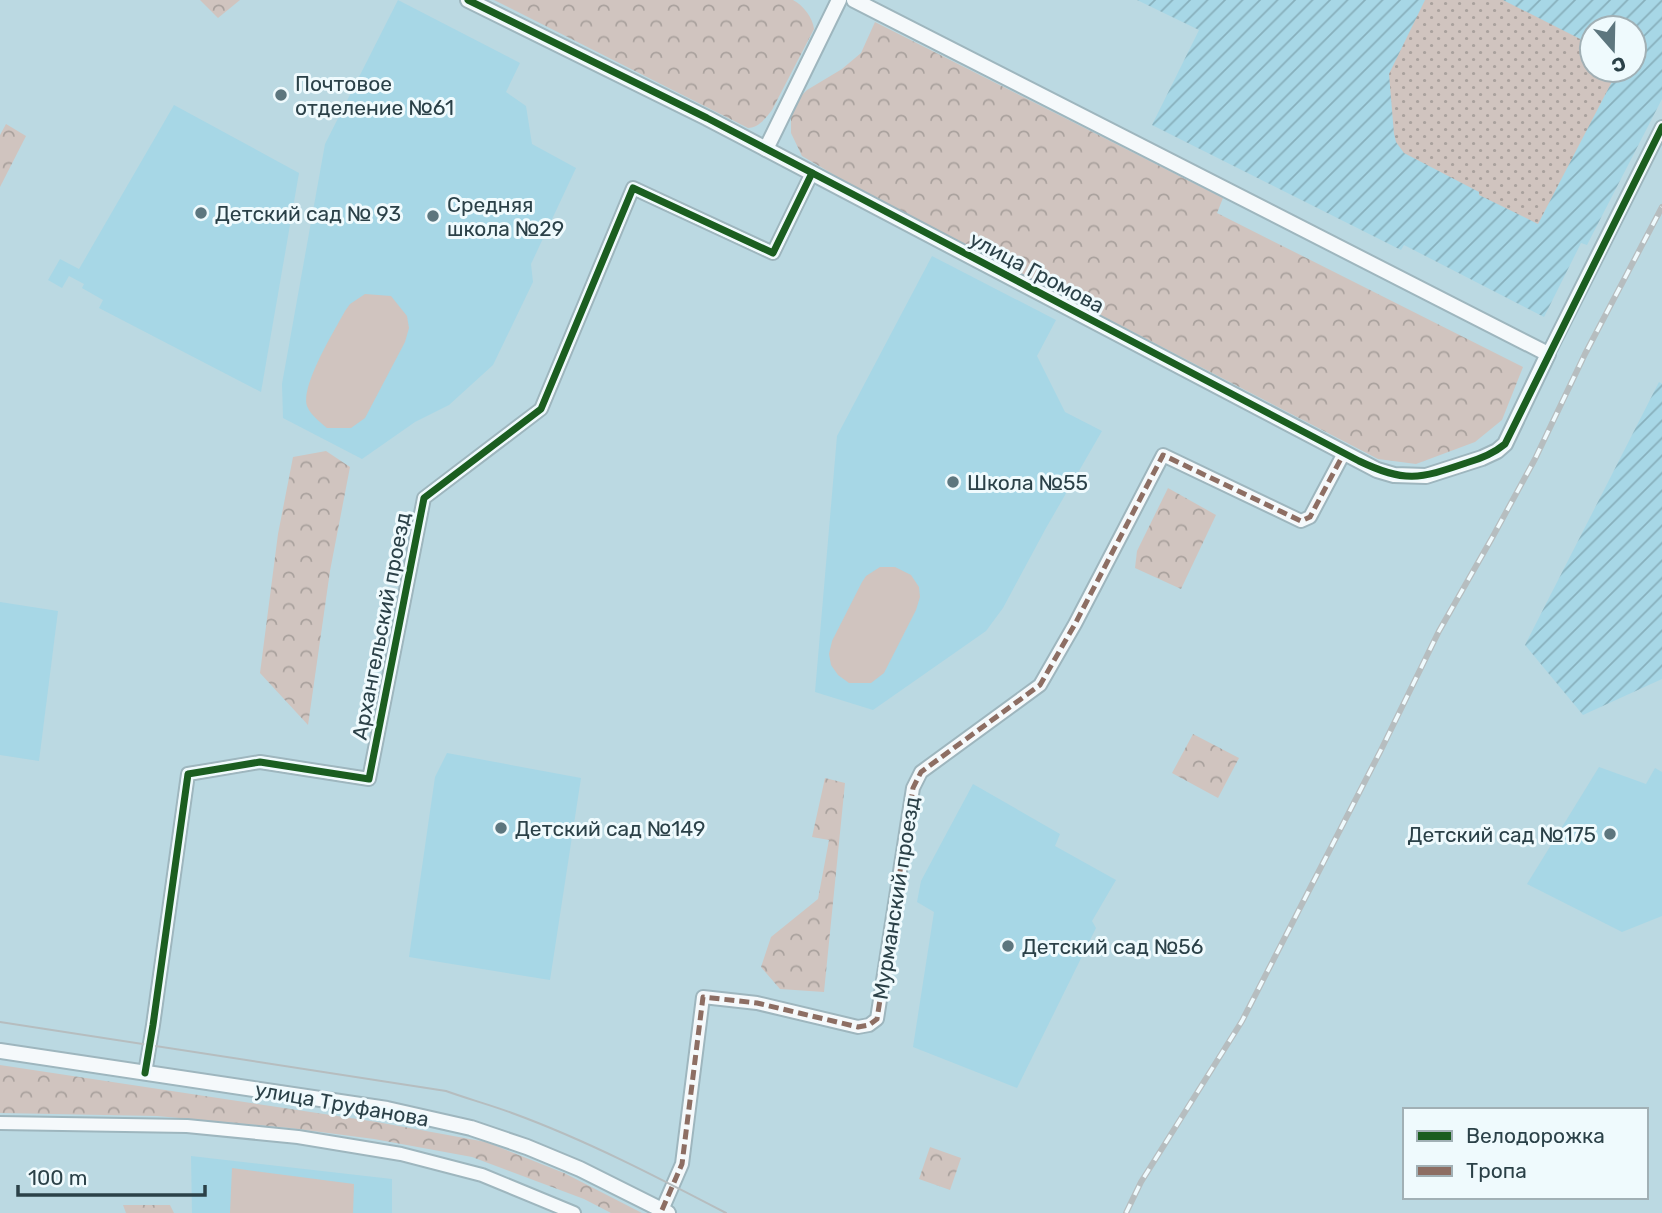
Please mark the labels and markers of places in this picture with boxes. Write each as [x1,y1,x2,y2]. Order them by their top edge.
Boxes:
place label: Почтовое отделение №61 [295,71,454,120]
marker: Почтовое отделение №61 [273,87,289,103]
place label: Средняя школа №29 [447,192,564,241]
place label: Детский сад № 93 [215,201,401,226]
marker: Детский сад № 93 [193,205,209,221]
marker: Средняя школа №29 [425,208,441,224]
place label: Школа №55 [967,470,1088,495]
marker: Школа №55 [945,474,961,490]
place label: Детский сад №149 [515,816,706,841]
marker: Детский сад №149 [493,820,509,836]
place label: Детский сад №175 [1408,822,1596,847]
marker: Детский сад №175 [1602,826,1618,842]
place label: Детский сад №56 [1022,934,1203,959]
marker: Детский сад №56 [1000,938,1016,954]

